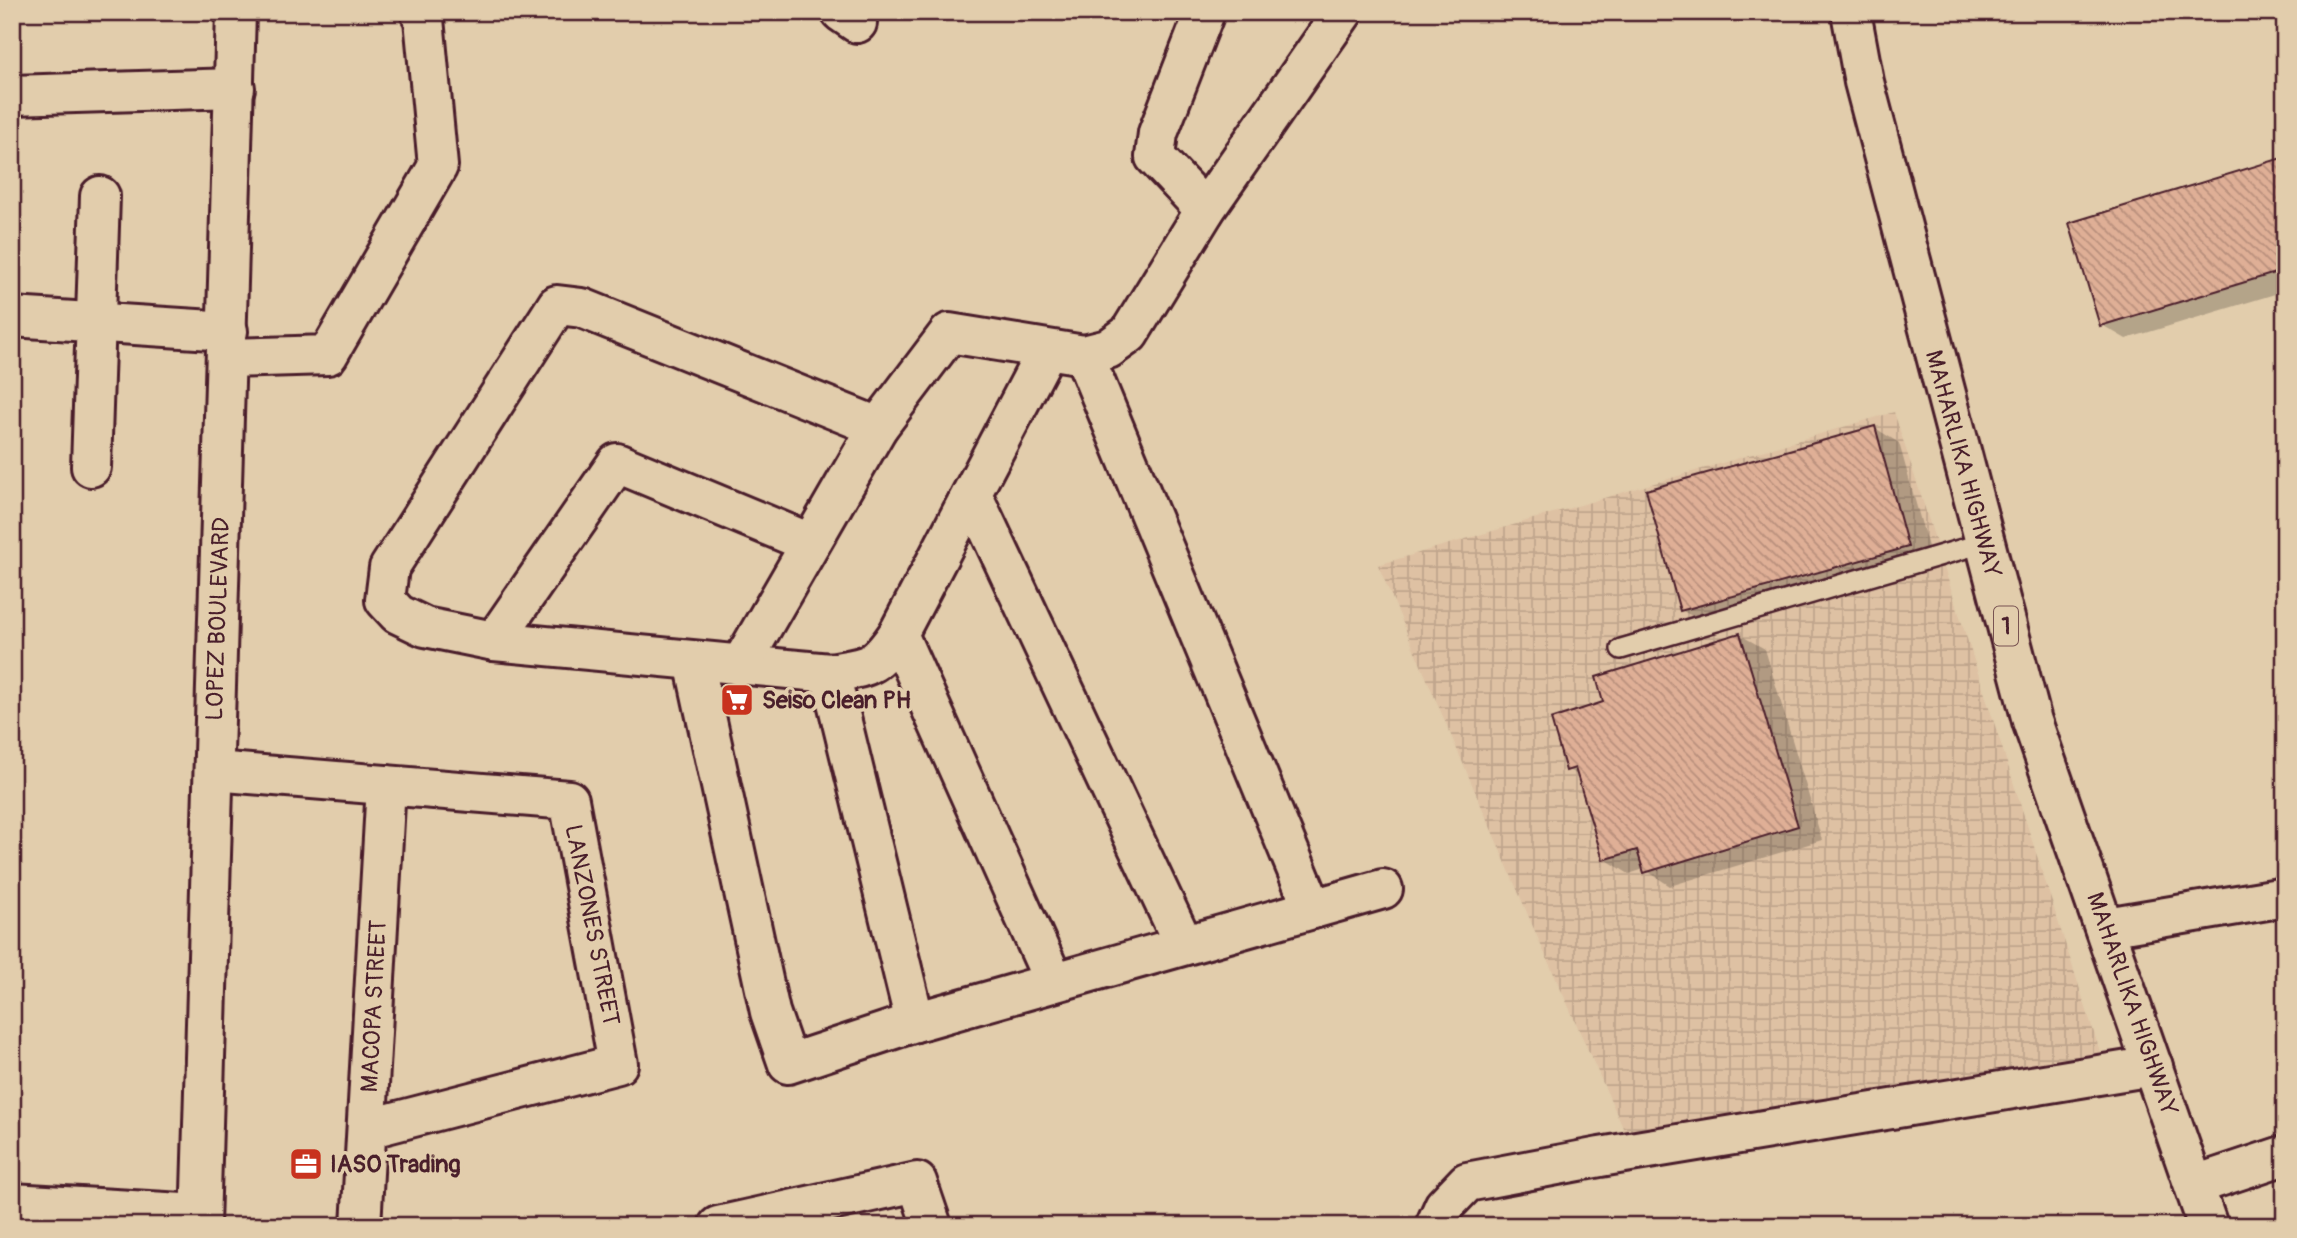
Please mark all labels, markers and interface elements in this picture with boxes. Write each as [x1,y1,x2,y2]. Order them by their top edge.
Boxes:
street label: MAHARLIKA HIGHWAY [1919,347,2007,581]
street label: LOPEZ BOULEVARD [200,517,236,721]
road number: 1 [1994,606,2018,646]
supermarket icon: Seiso Clean PH [718,681,756,719]
place label: Seiso Clean PH [762,686,911,715]
street label: LANZONES STREET [558,822,626,1028]
street label: MAHARLIKA HIGHWAY [2080,889,2184,1120]
street label: MACOPA STREET [355,919,393,1093]
office icon: IASO Trading [287,1145,325,1183]
place label: IASO Trading [330,1150,461,1179]

